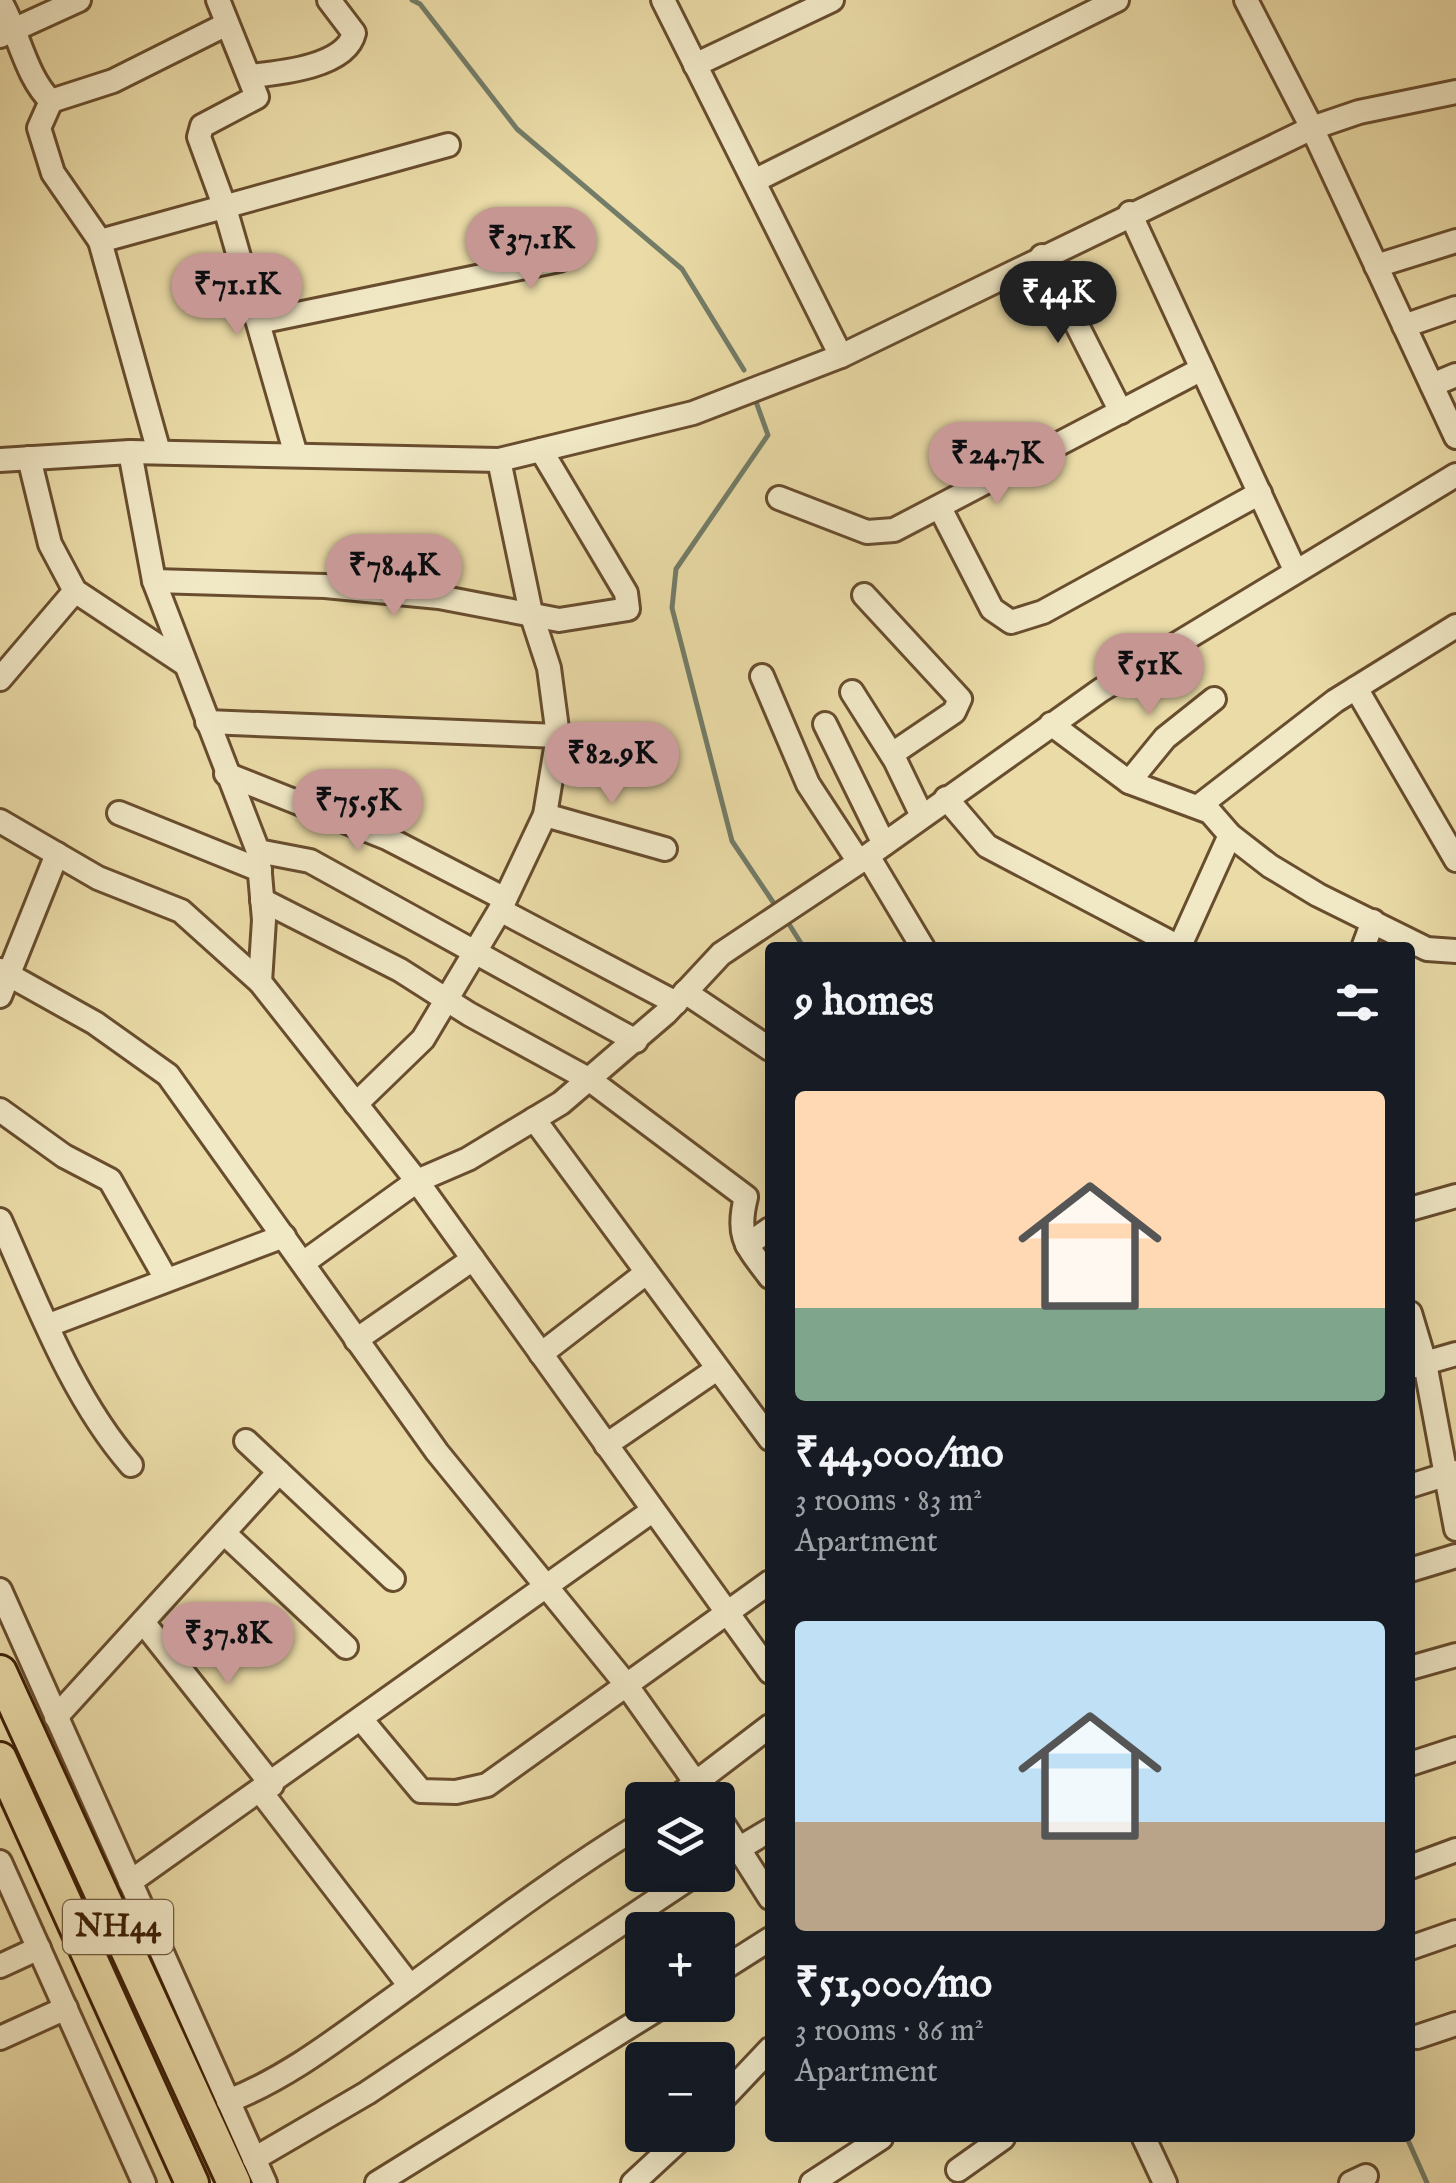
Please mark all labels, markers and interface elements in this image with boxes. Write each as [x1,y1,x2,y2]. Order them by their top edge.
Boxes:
pin: ₹37.1K [450,207,612,292]
text: ₹37.1K [487,219,575,260]
pin: ₹71.1K [156,253,318,338]
pin: ₹44K [999,261,1117,346]
text: ₹71.1K [193,265,281,306]
text: ₹44K [1022,273,1094,314]
pin: ₹24.7K [916,422,1078,507]
text: ₹24.7K [950,434,1044,475]
pin: ₹78.4K [313,534,475,619]
text: ₹78.4K [348,546,440,587]
pin: ₹51K [1090,633,1208,718]
text: ₹51K [1117,645,1181,686]
pin: ₹82.9K [531,722,693,807]
text: ₹82.9K [567,734,657,775]
pin: ₹75.5K [277,769,439,854]
text: ₹75.5K [315,781,401,822]
icon: filters [1330,975,1385,1030]
text: 9 homes [795,976,934,1029]
icon: home [1000,1156,1180,1336]
text: ₹44,000/mo [795,1428,1004,1481]
text: 3 rooms · 83 m² [795,1481,982,1522]
text: Apartment [795,1522,938,1563]
pin: ₹37.8K [147,1602,309,1687]
text: ₹37.8K [184,1614,272,1655]
icon: home [1000,1686,1180,1866]
map controls [625,1782,735,2152]
button: layers [625,1782,735,1892]
road number: NH44 [63,1900,173,1954]
button: + [625,1912,735,2022]
text: ₹51,000/mo [795,1958,992,2011]
text: 3 rooms · 86 m² [795,2011,984,2052]
button: − [625,2042,735,2152]
text: Apartment [795,2052,938,2093]

